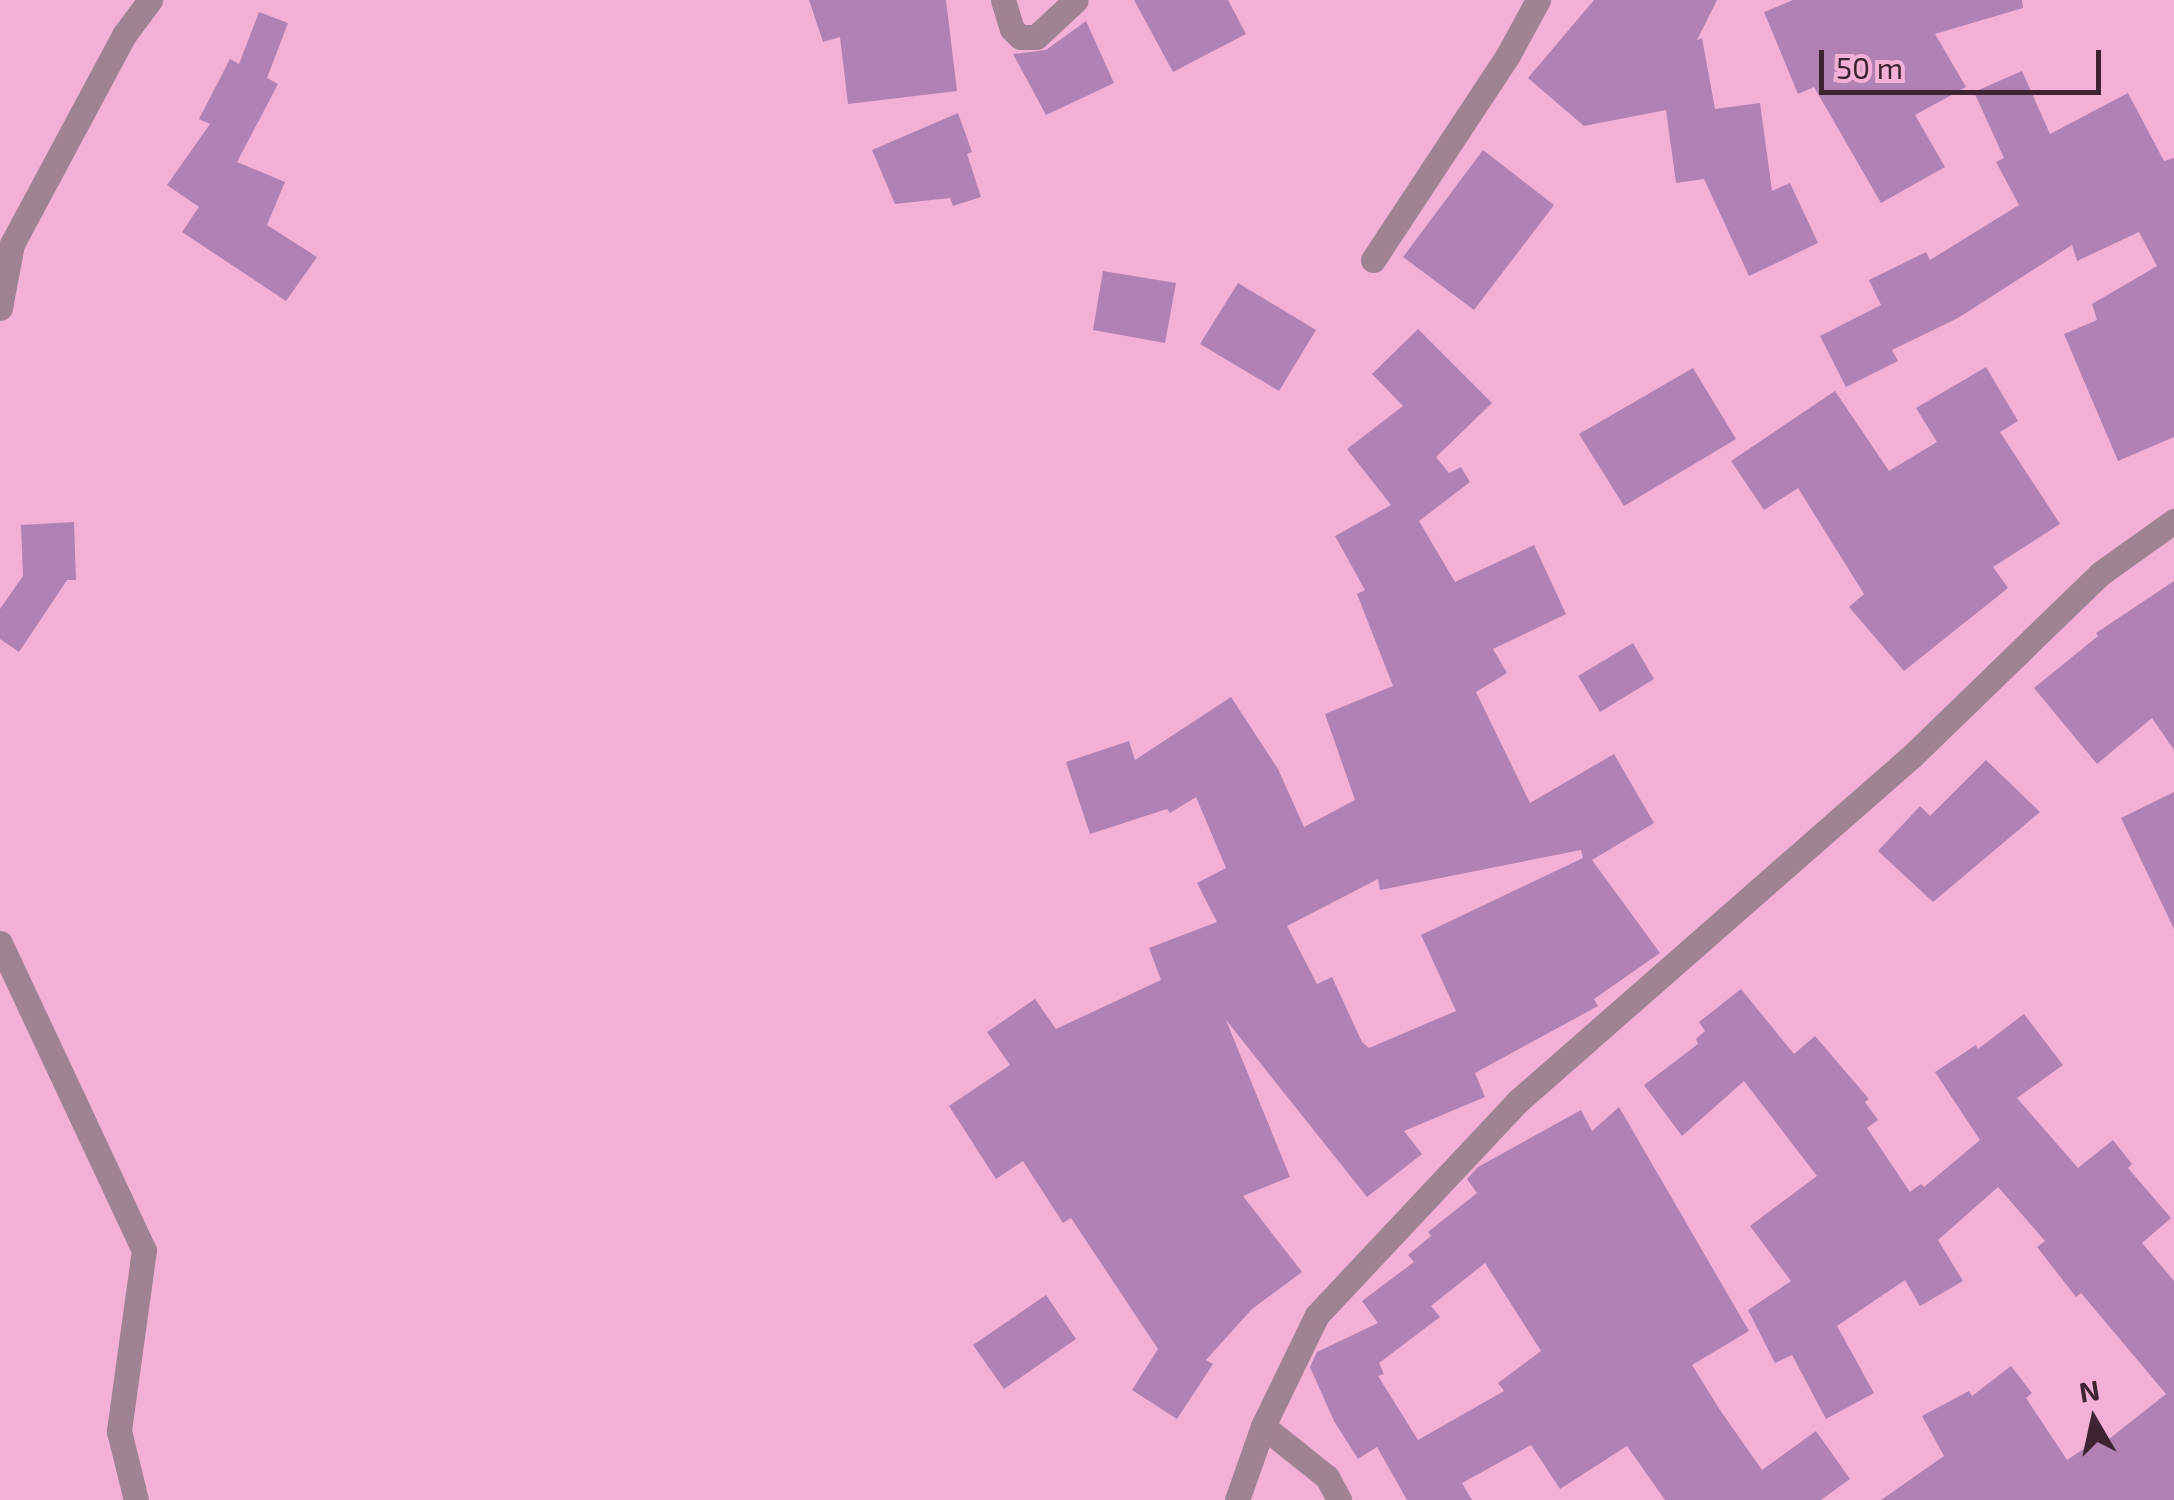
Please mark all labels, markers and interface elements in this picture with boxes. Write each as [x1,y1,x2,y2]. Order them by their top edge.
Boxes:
scale bar [1824,30,2106,92]
text: 50 m [1836,49,1903,85]
north arrow [2044,1370,2144,1470]
text: N [2077,1372,2102,1409]

